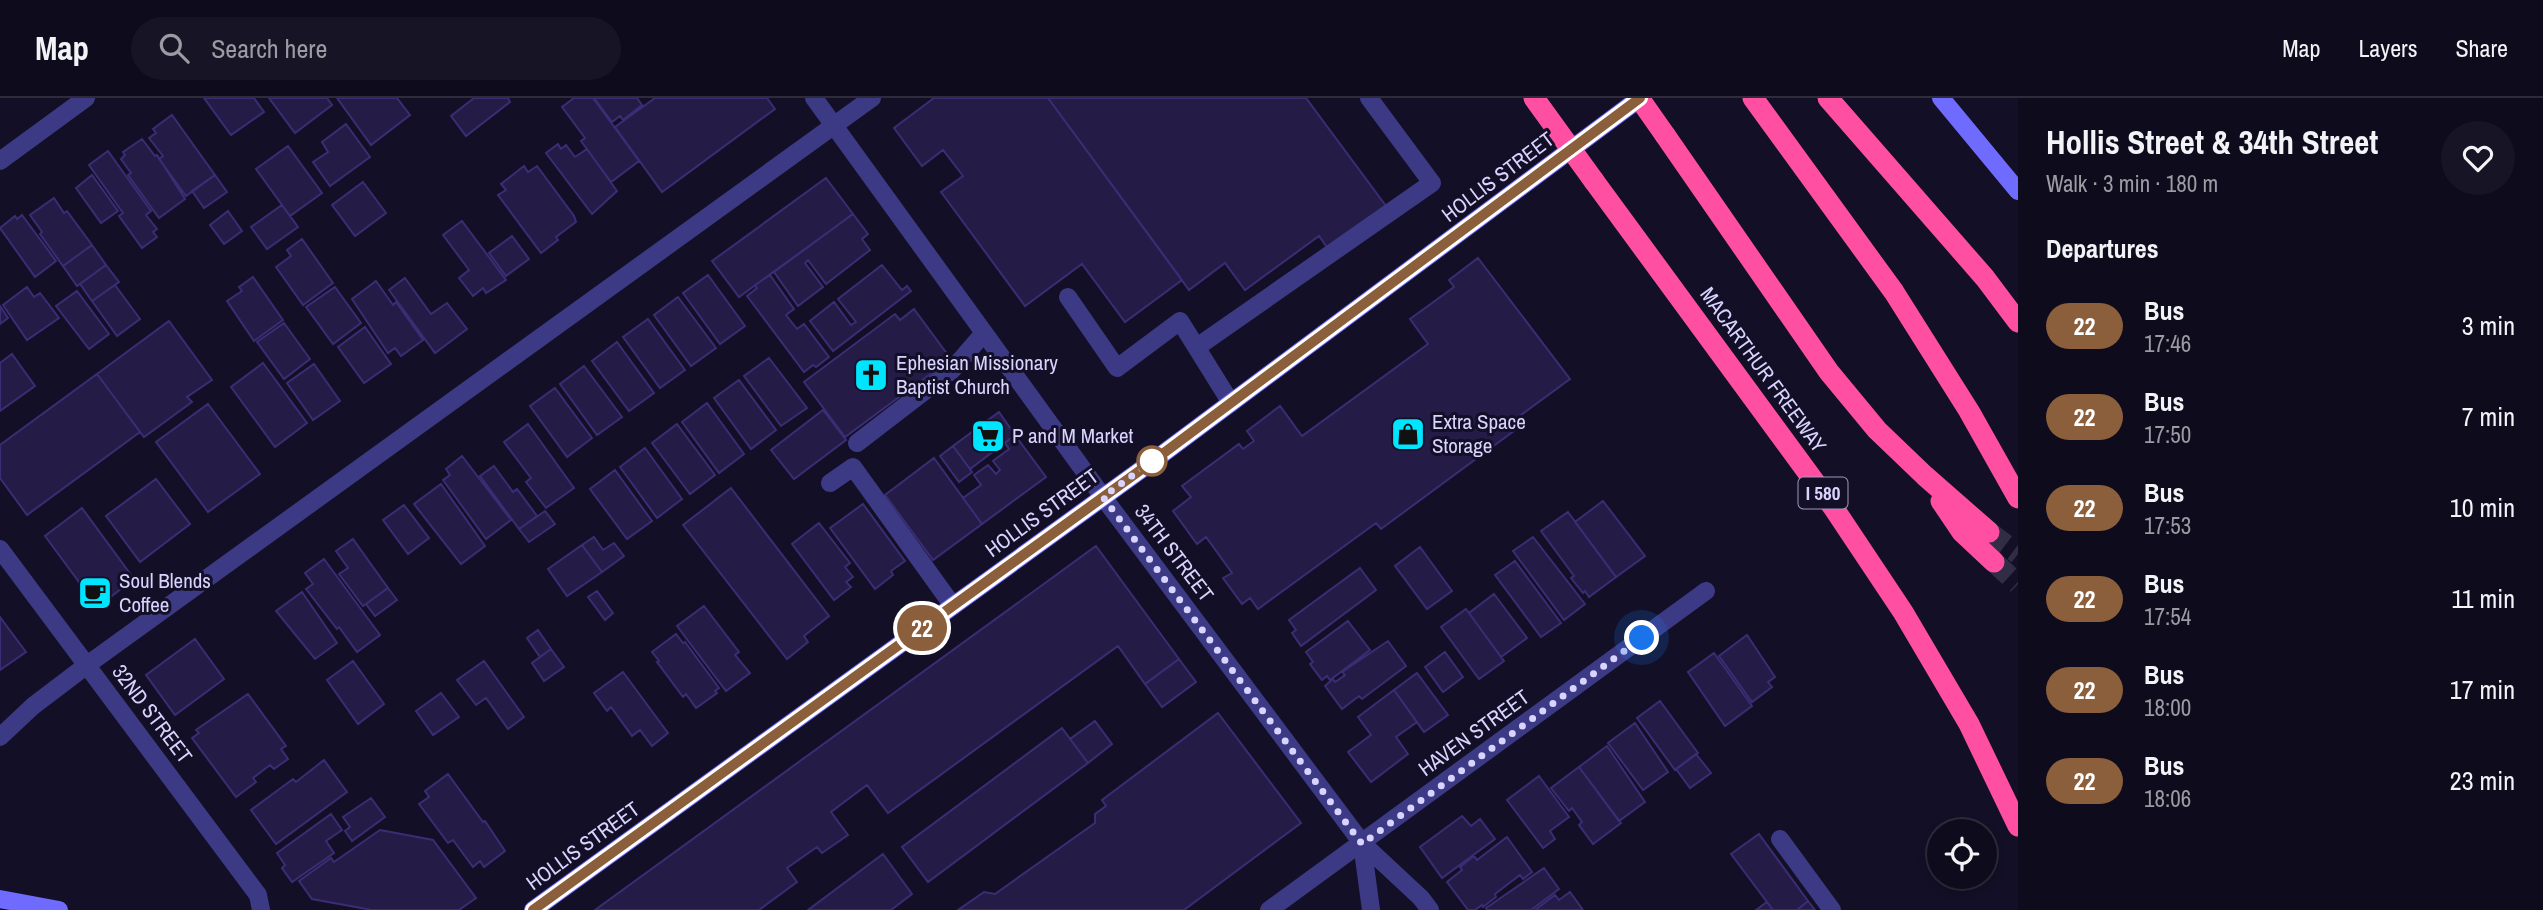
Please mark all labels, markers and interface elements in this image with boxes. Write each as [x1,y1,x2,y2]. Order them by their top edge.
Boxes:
search box [131,17,621,80]
text: Map [35,26,89,70]
icon: search [155,29,193,67]
text: Search here [211,31,327,66]
text: Map [2282,32,2320,64]
text: Layers [2358,32,2417,64]
text: Share [2455,32,2508,64]
text: Hollis Street & 34th Street [2046,120,2378,164]
button: heart [2441,121,2515,195]
street label: HOLLIS STREET [1435,124,1560,228]
text: Walk · 3 min · 180 m [2046,168,2218,199]
text: Departures [2046,231,2159,266]
street label: MACARTHUR FREEWAY [1694,281,1834,459]
text: Bus [2144,293,2184,328]
text: 3 min [2462,308,2515,343]
text: 22 [2074,310,2095,342]
text: 17:46 [2144,328,2191,359]
place label: Ephesian Missionary Baptist Church [896,348,1058,401]
church icon: Ephesian Missionary Baptist Church [852,356,890,394]
text: Bus [2144,384,2184,419]
text: 7 min [2462,399,2515,434]
text: 22 [2074,401,2095,433]
place label: Extra Space Storage [1432,407,1526,460]
shop icon: Extra Space Storage [1389,415,1427,453]
supermarket icon: P and M Market [969,417,1007,455]
text: 17:50 [2144,419,2191,450]
place label: P and M Market [1012,421,1133,450]
unlabelled marker [1137,446,1167,476]
street label: HOLLIS STREET [979,461,1105,564]
text: Bus [2144,475,2184,510]
road number: I 580 [1798,478,1848,508]
text: 10 min [2450,490,2515,525]
text: 22 [2074,492,2095,524]
street label: 34TH STREET [1128,498,1221,608]
text: 17:53 [2144,510,2191,541]
place label: Soul Blends Coffee [119,566,211,619]
text: Bus [2144,566,2184,601]
cafe icon: Soul Blends Coffee [76,574,114,612]
text: 11 min [2451,581,2515,616]
text: 22 [2074,583,2095,615]
text: 17:54 [2144,601,2191,632]
line badge: 22 [890,605,954,651]
text: 22 [911,612,933,644]
your location [1624,620,1659,655]
text: Bus [2144,657,2184,692]
street label: 32ND STREET [106,658,199,769]
text: 17 min [2450,672,2515,707]
text: 22 [2074,674,2095,706]
street label: HAVEN STREET [1412,682,1536,783]
text: 18:00 [2144,692,2191,723]
text: Bus [2144,748,2184,783]
text: 23 min [2450,763,2515,798]
text: 22 [2074,765,2095,797]
text: 18:06 [2144,783,2191,814]
street label: HOLLIS STREET [520,794,646,897]
map controls [1927,819,1997,889]
button: locate [1927,819,1997,889]

